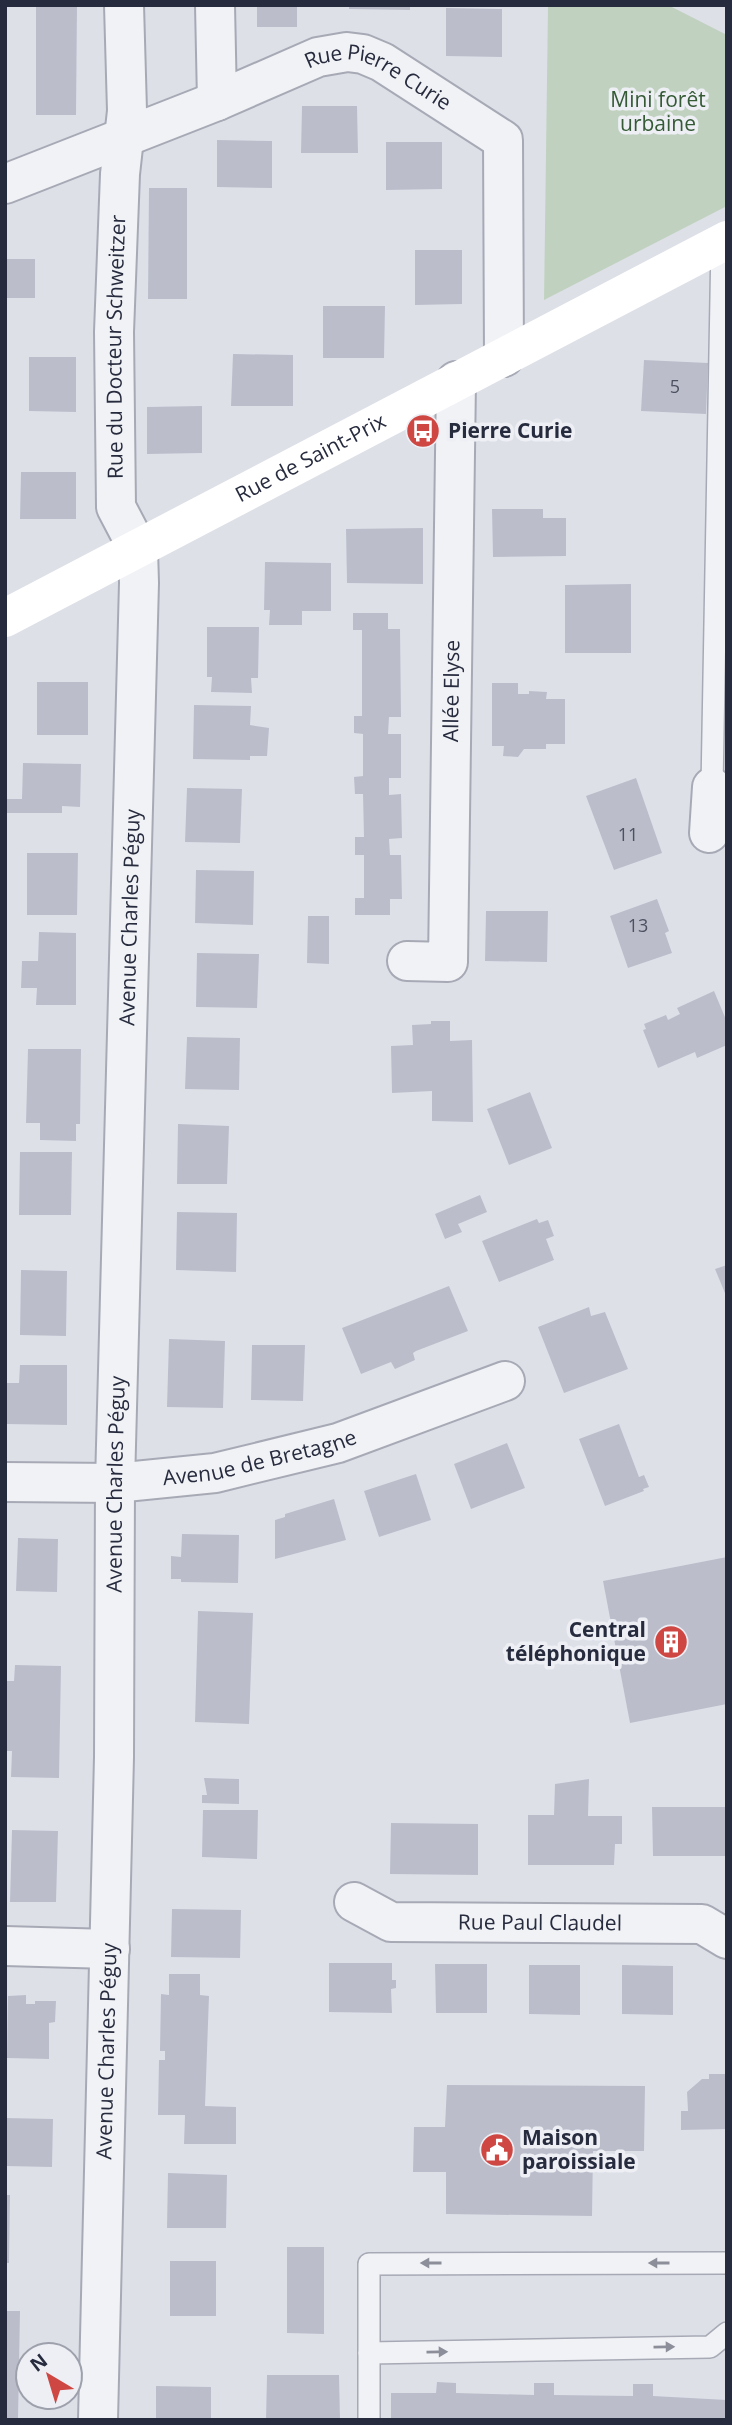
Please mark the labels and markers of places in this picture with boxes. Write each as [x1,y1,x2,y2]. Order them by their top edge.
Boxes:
bus stop icon: Pierre Curie [404,412,442,450]
place label: Pierre Curie [448,416,572,444]
place label: Central téléphonique [506,1615,646,1667]
building icon: Central téléphonique [652,1623,690,1661]
place label: Maison paroissiale [522,2123,636,2175]
public building icon: Maison paroissiale [478,2131,516,2169]

